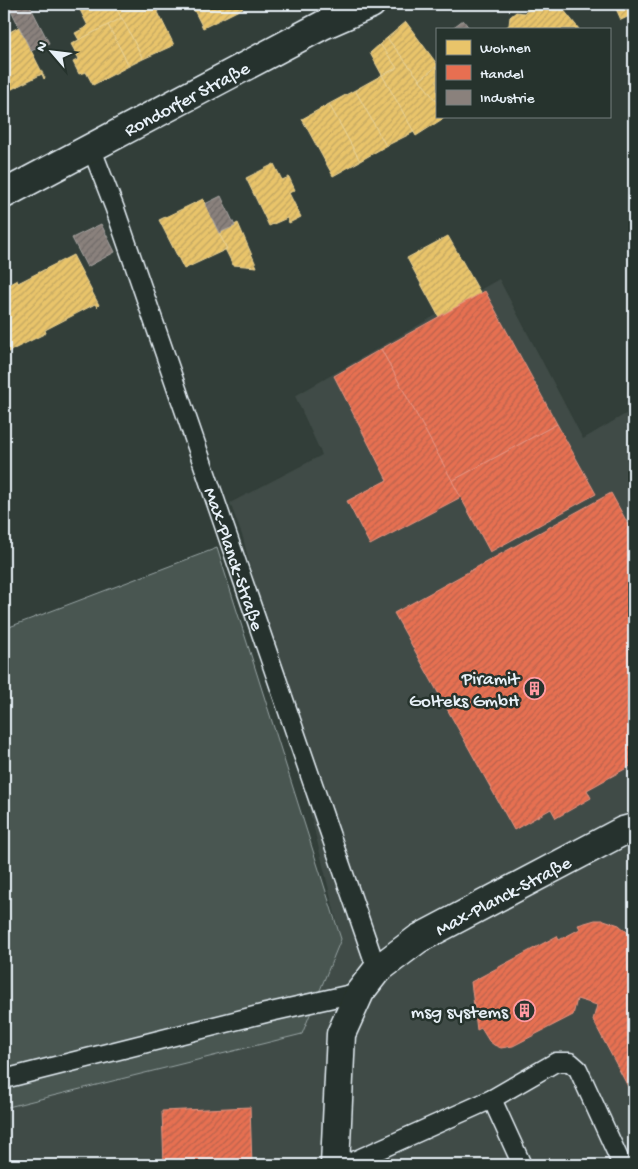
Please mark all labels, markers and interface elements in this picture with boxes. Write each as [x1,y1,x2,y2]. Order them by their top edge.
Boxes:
north arrow [28,28,78,78]
legend [436,28,610,118]
text: N [33,39,52,55]
text: Wohnen [480,40,531,58]
street label: Rondorfer Straße [121,58,255,143]
text: Handel [480,66,524,84]
text: Industrie [480,90,535,108]
street label: Max-Planck-Straße [197,485,267,634]
place label: Piramit Golteks GmbH [409,669,521,714]
building icon: Piramit Golteks GmbH [523,676,547,700]
street label: Max-Planck-Straße [432,852,576,943]
building icon: msg systems [512,998,536,1022]
place label: msg systems [411,1002,509,1025]

